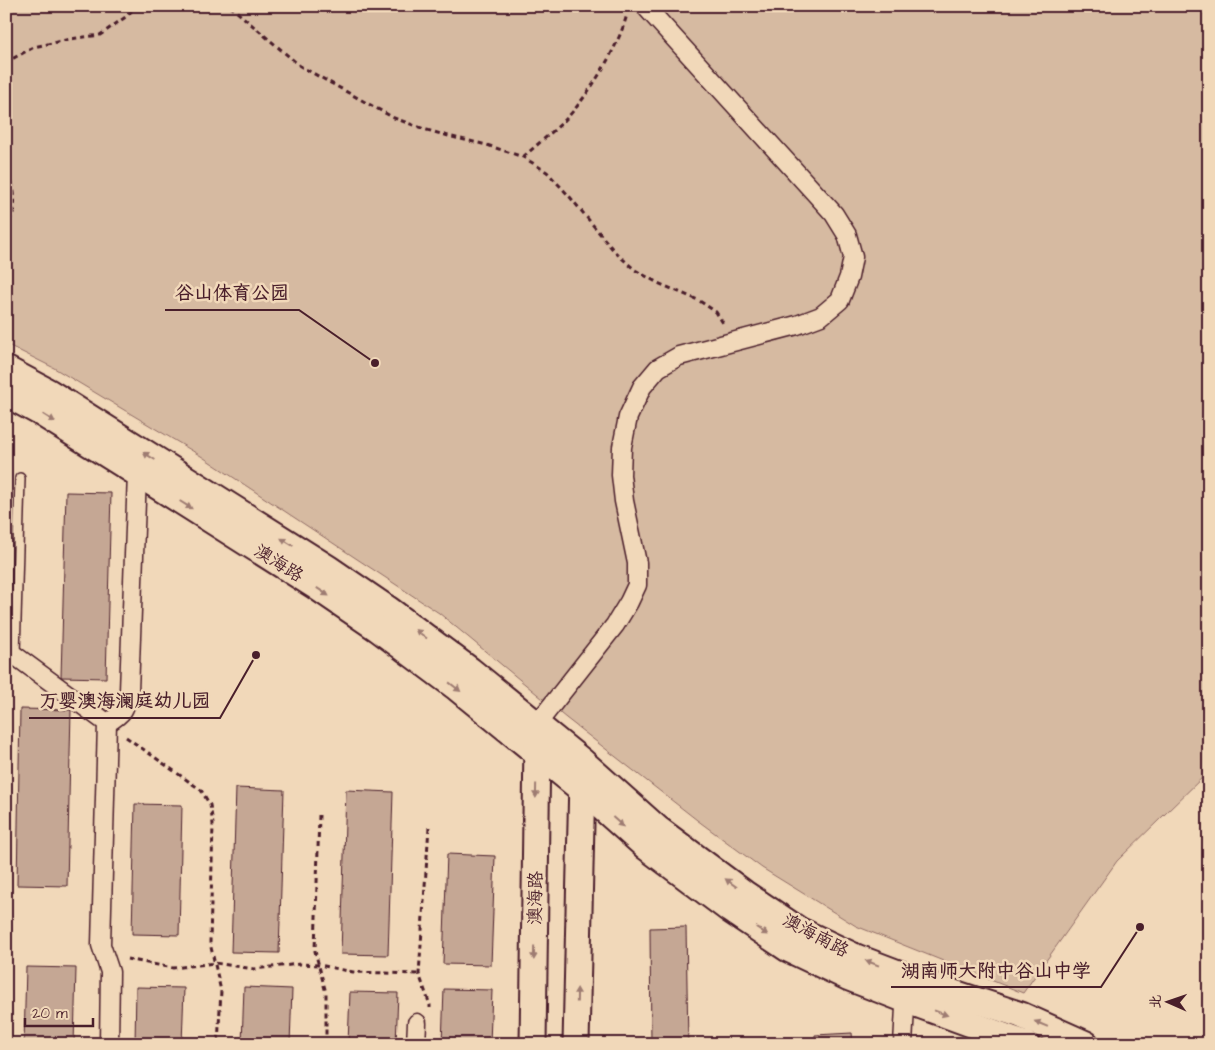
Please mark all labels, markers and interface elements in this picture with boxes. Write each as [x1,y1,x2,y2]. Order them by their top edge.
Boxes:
callout: 谷山体育公园 [165,276,299,310]
text: 谷山体育公园 [175,280,289,307]
one-way arrow [42,413,55,423]
one-way arrow [143,451,156,460]
one-way arrow [180,500,193,509]
one-way arrow [280,538,294,547]
street label: 澳海路 [249,539,308,588]
one-way arrow [317,587,330,597]
one-way arrow [415,628,428,639]
one-way arrow [448,681,461,692]
callout: 万婴澳海澜庭幼儿园 [29,684,220,718]
text: 万婴澳海澜庭幼儿园 [39,688,211,715]
one-way arrow [532,783,540,799]
one-way arrow [612,816,624,828]
street label: 澳海路 [523,871,548,925]
one-way arrow [725,878,738,889]
street label: 澳海南路 [778,908,853,963]
one-way arrow [755,926,768,936]
one-way arrow [530,945,538,961]
callout: 湖南师大附中谷山中学 [891,953,1101,987]
text: 湖南师大附中谷山中学 [901,958,1091,985]
one-way arrow [864,959,879,967]
north arrow [1142,978,1192,1028]
one-way arrow [573,987,581,1003]
text: 北 [1146,994,1166,1009]
scale bar [25,995,92,1027]
text: 20 m [32,1003,68,1024]
one-way arrow [934,1009,949,1017]
one-way arrow [1034,1020,1048,1028]

